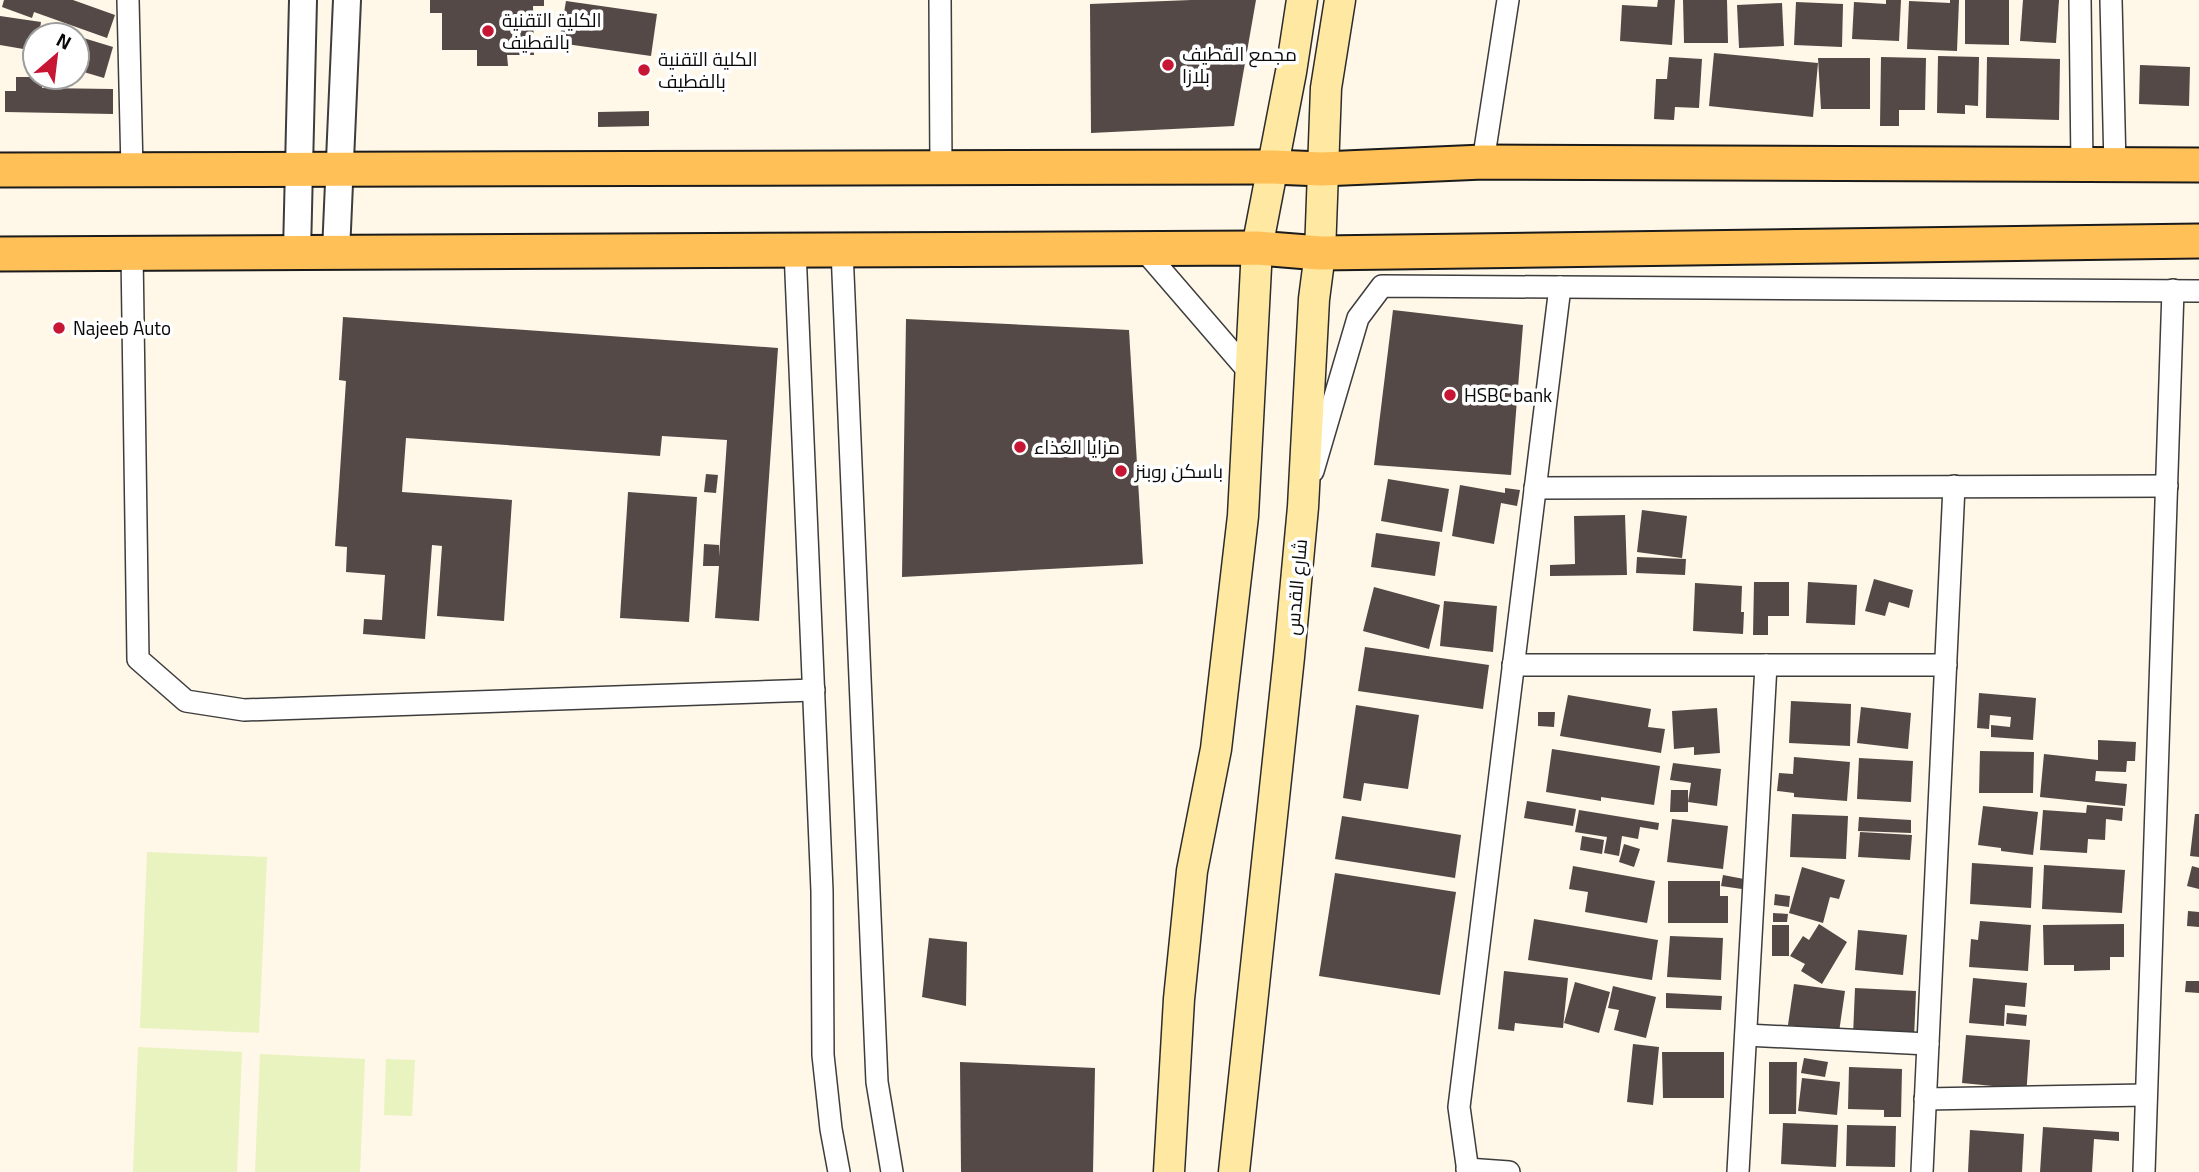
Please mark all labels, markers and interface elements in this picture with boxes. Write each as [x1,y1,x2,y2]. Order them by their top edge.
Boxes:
place label: الكلية التقنية بالقطيف [502,2,602,60]
north arrow [21,21,91,91]
text: N [50,22,78,60]
marker: الكلية التقنية بالقطيف [480,23,496,39]
place label: مجمع القطيف بلازا [1182,36,1297,94]
place label: الكلية التقنية بالفطيف [658,41,758,99]
marker: مجمع القطيف بلازا [1160,57,1176,73]
marker: الكلية التقنية بالفطيف [636,62,652,78]
place label: Najeeb Auto [73,310,171,346]
marker: Najeeb Auto [51,320,67,336]
place label: HSBC bank [1464,377,1552,413]
marker: HSBC bank [1442,387,1458,403]
place label: مزايا الغذاء [1034,429,1120,465]
marker: مزايا الغذاء [1012,439,1028,455]
place label: باسكن روبنز [1134,453,1223,489]
marker: باسكن روبنز [1113,463,1129,479]
street label: شارع القدس [1274,537,1318,637]

